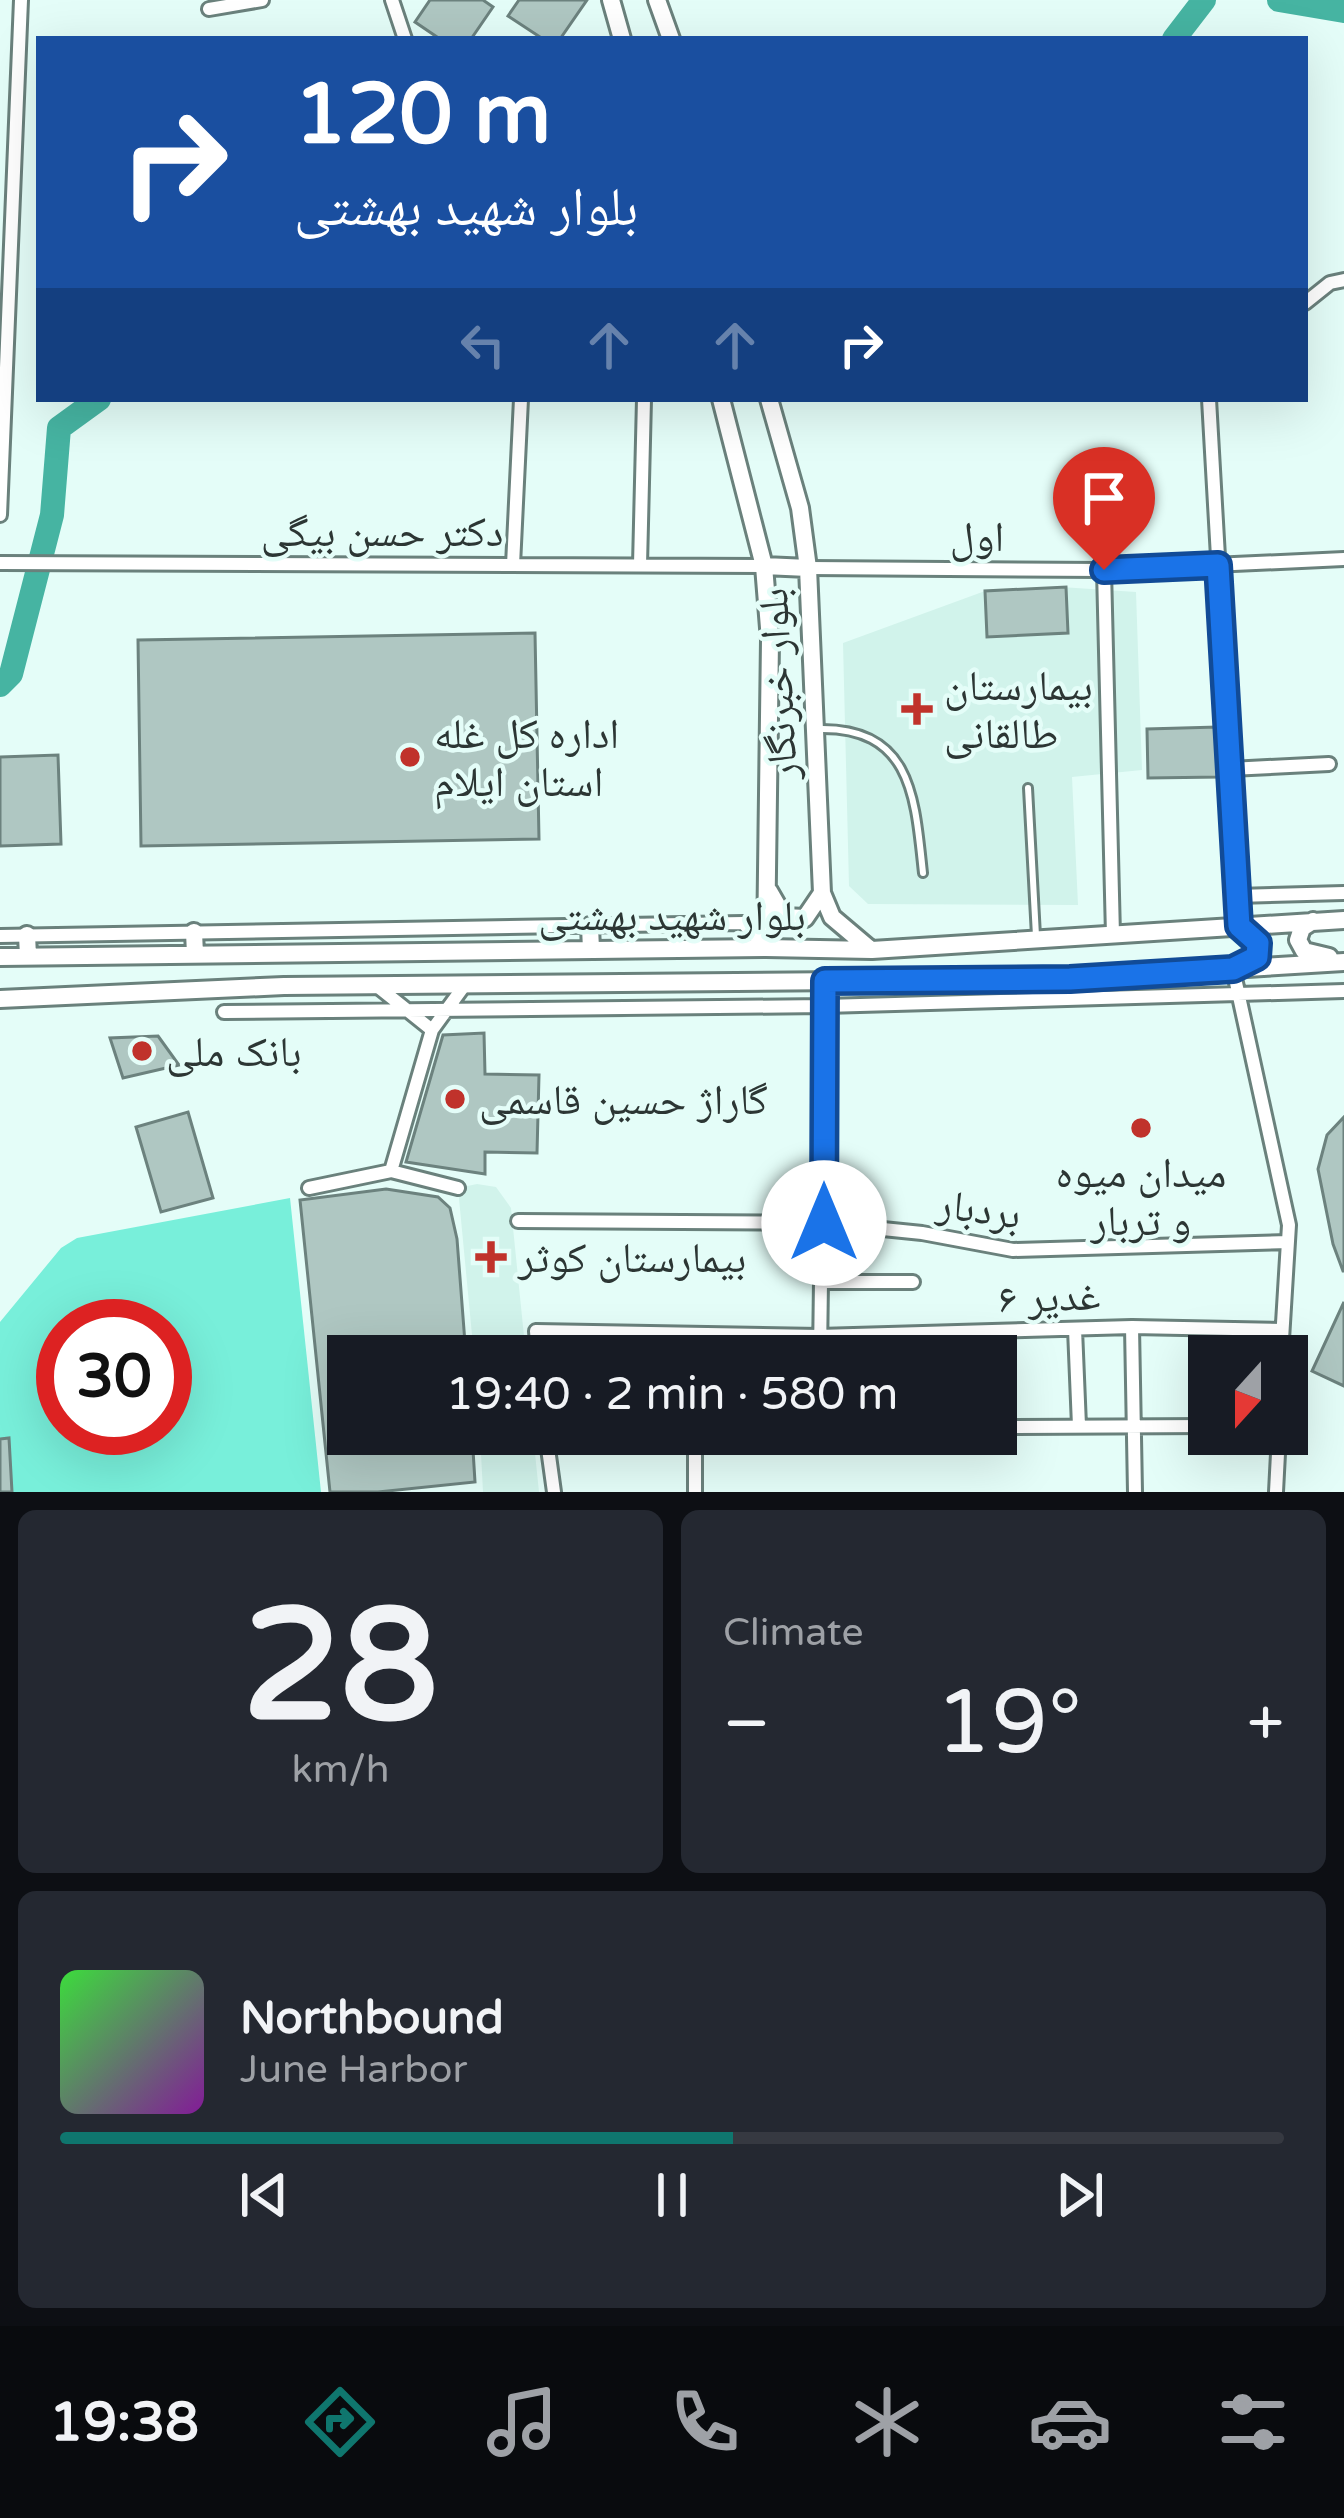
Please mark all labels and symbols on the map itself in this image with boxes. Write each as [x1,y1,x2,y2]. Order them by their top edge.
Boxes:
pin [1053,447,1155,570]
street label: دکتر حسن بیگی [261,507,503,558]
street label: اول [950,512,1004,563]
street label: بلوار خبرنگار [748,587,809,782]
place label: بیمارستان طالقانی [944,661,1093,760]
marker: بیمارستان طالقانی [901,693,933,725]
place label: اداره کل غله استان ایلام [434,709,619,810]
marker: اداره کل غله استان ایلام [397,744,423,770]
street label: بلوار شهید بهشتی [538,891,806,942]
place label: بانک ملی [166,1027,302,1078]
marker: بانک ملی [129,1038,155,1064]
place label: گاراژ حسین قاسمی [479,1075,768,1126]
marker: گاراژ حسین قاسمی [442,1086,468,1112]
marker: میدان میوه و تربار [1128,1115,1154,1141]
place label: میدان میوه و تربار [1056,1148,1226,1247]
position arrow [761,1160,887,1286]
street label: بردبار [933,1178,1024,1241]
place label: بیمارستان کوثر [517,1233,746,1284]
marker: بیمارستان کوثر [475,1241,507,1273]
street label: غدیر ۶ [997,1270,1101,1325]
speed limit sign: 30 [36,1299,192,1455]
north arrow [1188,1335,1308,1455]

